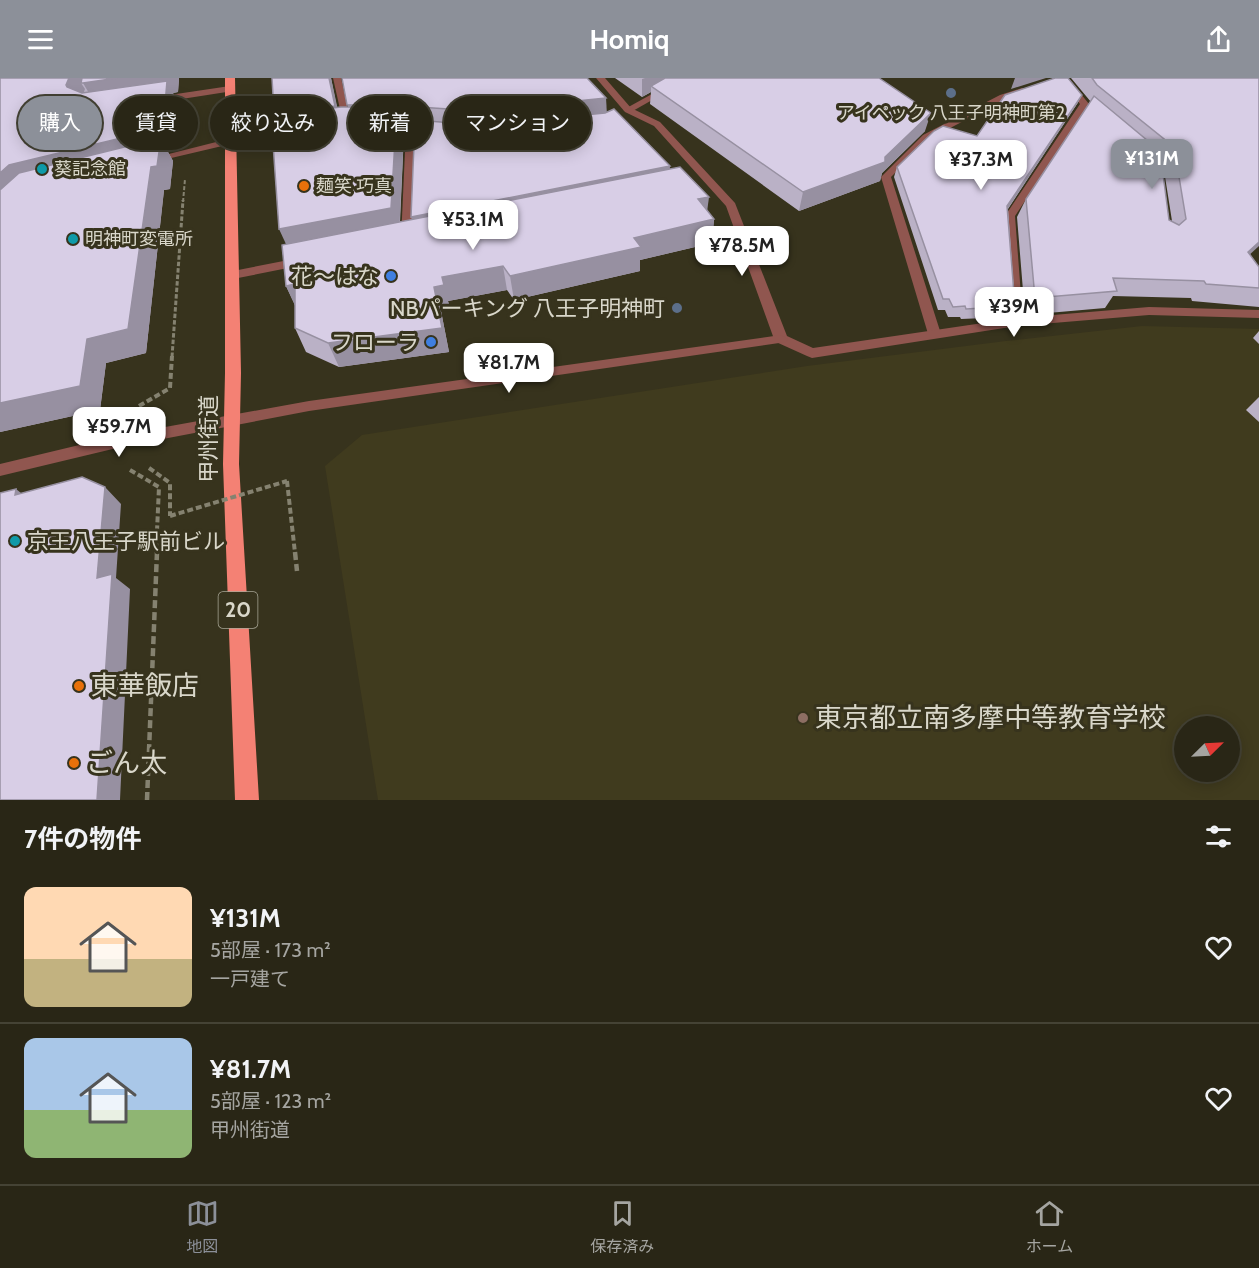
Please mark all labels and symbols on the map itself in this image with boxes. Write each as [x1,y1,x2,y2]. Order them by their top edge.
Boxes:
marker: アイペック 八王子明神町第2 [944,86,958,100]
place label: アイペック 八王子明神町第2 [837,102,1065,124]
pin: ¥131M [1110,139,1194,190]
pin: ¥37.3M [932,140,1030,191]
place label: 葵記念館 [54,158,126,180]
marker: 葵記念館 [35,162,49,176]
place label: 麺笑 巧真 [316,175,392,197]
marker: 麺笑 巧真 [297,179,311,193]
pin: ¥53.1M [424,200,522,251]
pin: ¥78.5M [693,226,791,277]
place label: 明神町変電所 [85,228,193,250]
marker: 明神町変電所 [66,232,80,246]
place label: 花～はな [291,263,379,290]
marker: 花～はな [384,269,398,283]
pin: ¥39M [978,287,1050,338]
place label: NBパーキング 八王子明神町 [390,295,665,322]
marker: NBパーキング 八王子明神町 [670,301,684,315]
place label: フローラ [331,329,419,356]
marker: フローラ [424,335,438,349]
pin: ¥81.7M [460,343,558,394]
street label: 甲州街道 [195,395,222,483]
pin: ¥59.7M [70,407,168,458]
place label: 京王八王子駅前ビル [27,528,225,555]
marker: 京王八王子駅前ビル [8,534,22,548]
road number: 20 [218,592,258,628]
place label: 東華飯店 [91,669,199,702]
marker: 東華飯店 [72,679,86,693]
place label: 東京都立南多摩中等教育学校 [815,701,1166,734]
marker: 東京都立南多摩中等教育学校 [796,711,810,725]
north arrow [1174,716,1240,782]
place label: ごん太 [86,746,167,779]
marker: ごん太 [67,756,81,770]

